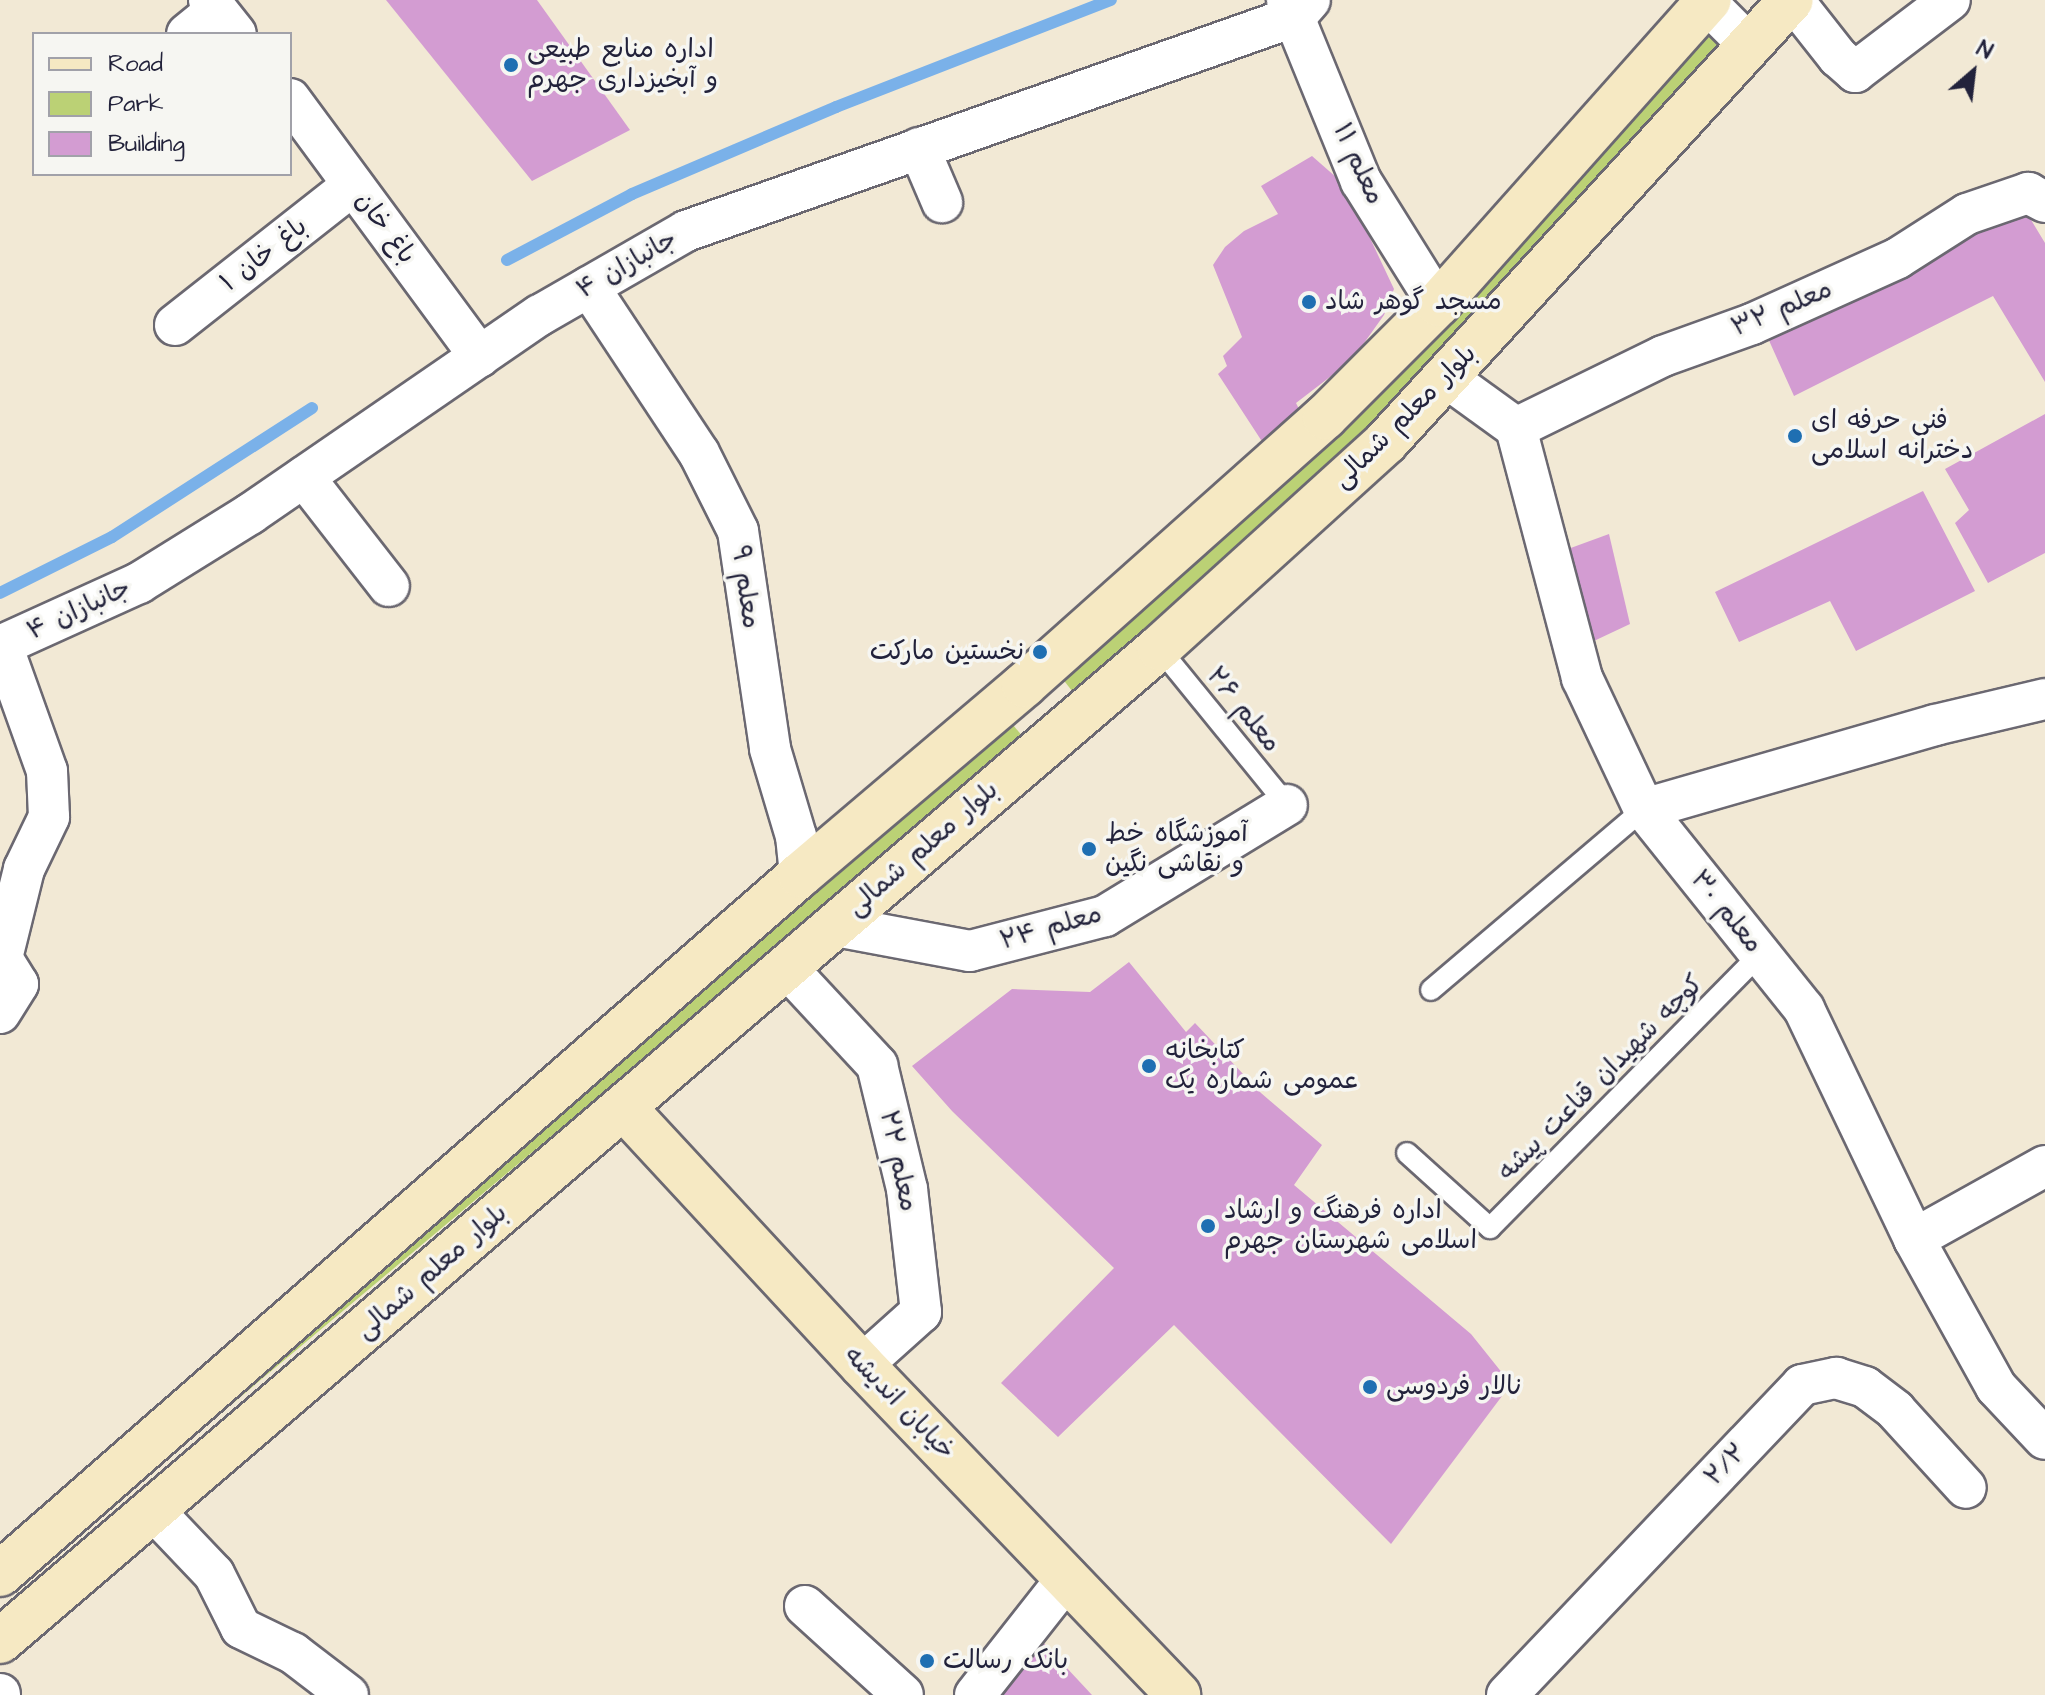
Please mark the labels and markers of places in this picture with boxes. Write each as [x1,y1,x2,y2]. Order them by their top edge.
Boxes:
place label: اداره منابع طبیعی و آبخیزداری جهرم [527,34,718,96]
marker: اداره منابع طبیعی و آبخیزداری جهرم [502,56,520,74]
place label: مسجد گوهر شاد [1325,286,1502,318]
marker: مسجد گوهر شاد [1300,293,1318,311]
place label: فنی حرفه ای دخترانه اسلامی [1811,405,1973,466]
marker: فنی حرفه ای دخترانه اسلامی [1786,427,1804,445]
place label: نخستین مارکت [870,636,1024,668]
marker: نخستین مارکت [1031,643,1049,661]
place label: آموزشگاه خط و نقاشی نگین [1105,818,1248,880]
marker: آموزشگاه خط و نقاشی نگین [1080,840,1098,858]
place label: کتابخانه عمومی شماره یک [1165,1035,1360,1096]
marker: کتابخانه عمومی شماره یک [1140,1057,1158,1075]
place label: اداره فرهنگ و ارشاد اسلامی شهرستان جهرم [1224,1195,1477,1256]
marker: اداره فرهنگ و ارشاد اسلامی شهرستان جهرم [1199,1217,1217,1235]
place label: نالار فردوسی [1386,1371,1523,1403]
marker: نالار فردوسی [1361,1378,1379,1396]
place label: بانک رسالت [943,1645,1068,1677]
marker: بانک رسالت [918,1652,936,1670]

